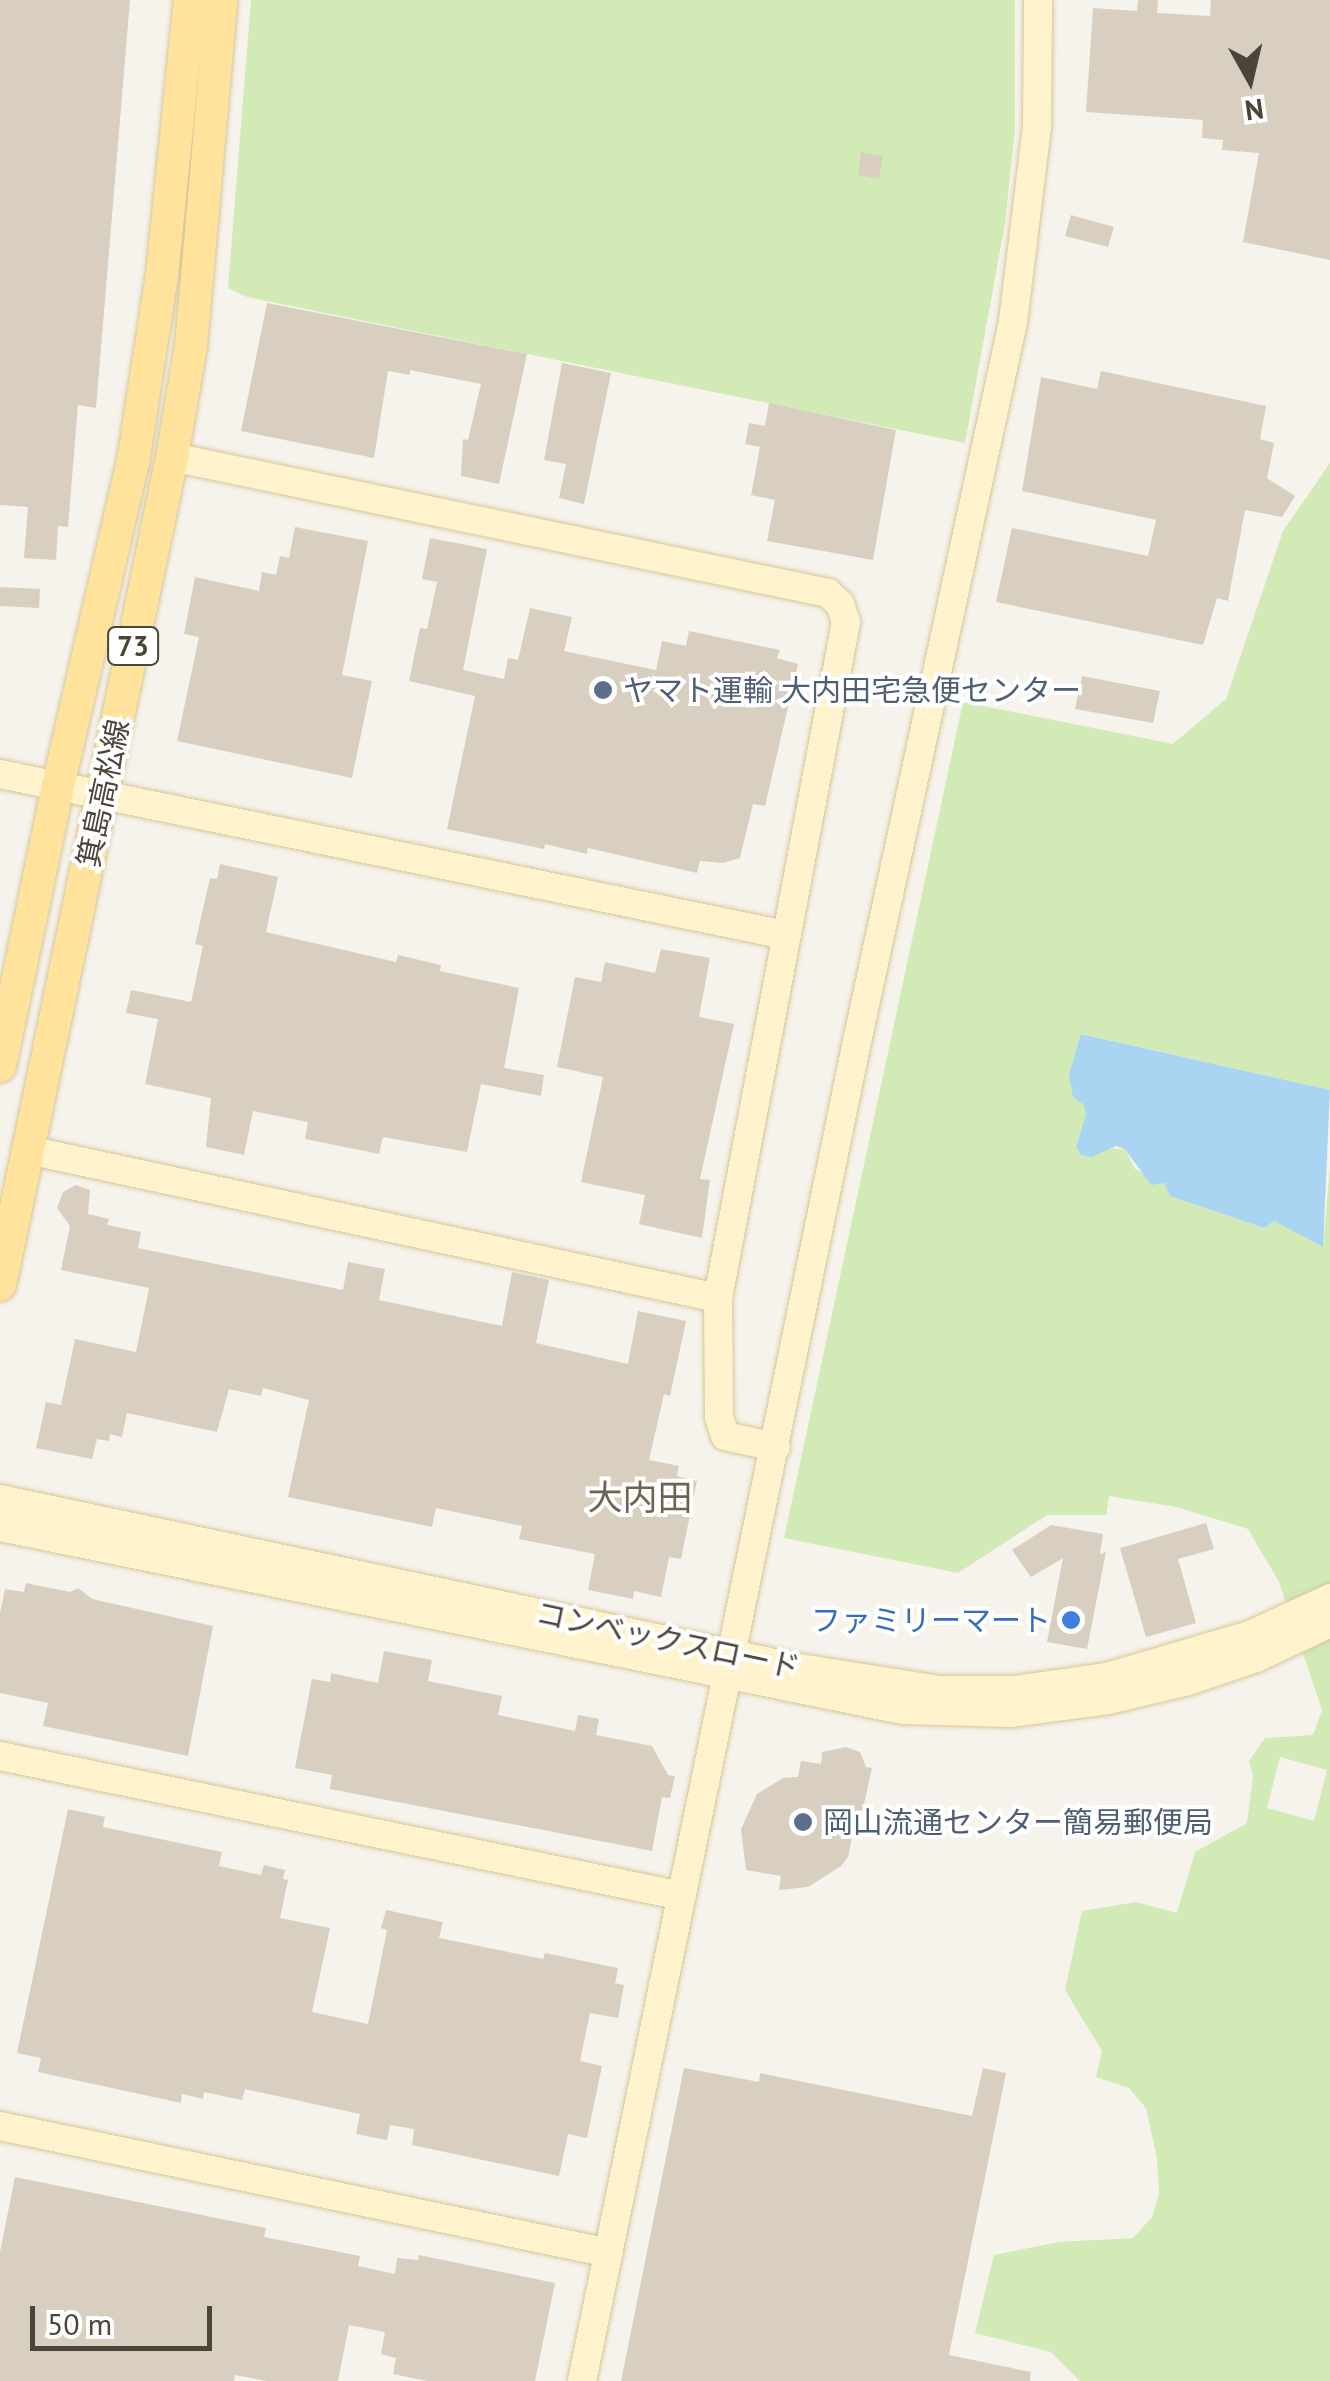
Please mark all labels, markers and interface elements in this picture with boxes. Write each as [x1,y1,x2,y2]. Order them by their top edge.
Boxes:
north arrow [1200,30,1300,130]
text: N [1243,91,1266,130]
road number: 73 [106,623,160,669]
place label: ヤマト運輸 大内田宅急便センター [623,672,1081,708]
marker: ヤマト運輸 大内田宅急便センター [592,679,614,701]
street label: 箕島高松線 [70,716,136,870]
district label: 大内田 [588,1476,692,1518]
street label: コンベックスロード [532,1594,804,1686]
place label: ファミリーマート [811,1602,1051,1638]
marker: ファミリーマート [1060,1609,1082,1631]
place label: 岡山流通センター簡易郵便局 [823,1804,1213,1840]
marker: 岡山流通センター簡易郵便局 [792,1811,814,1833]
scale bar [35,2286,218,2348]
text: 50 m [47,2304,112,2343]

